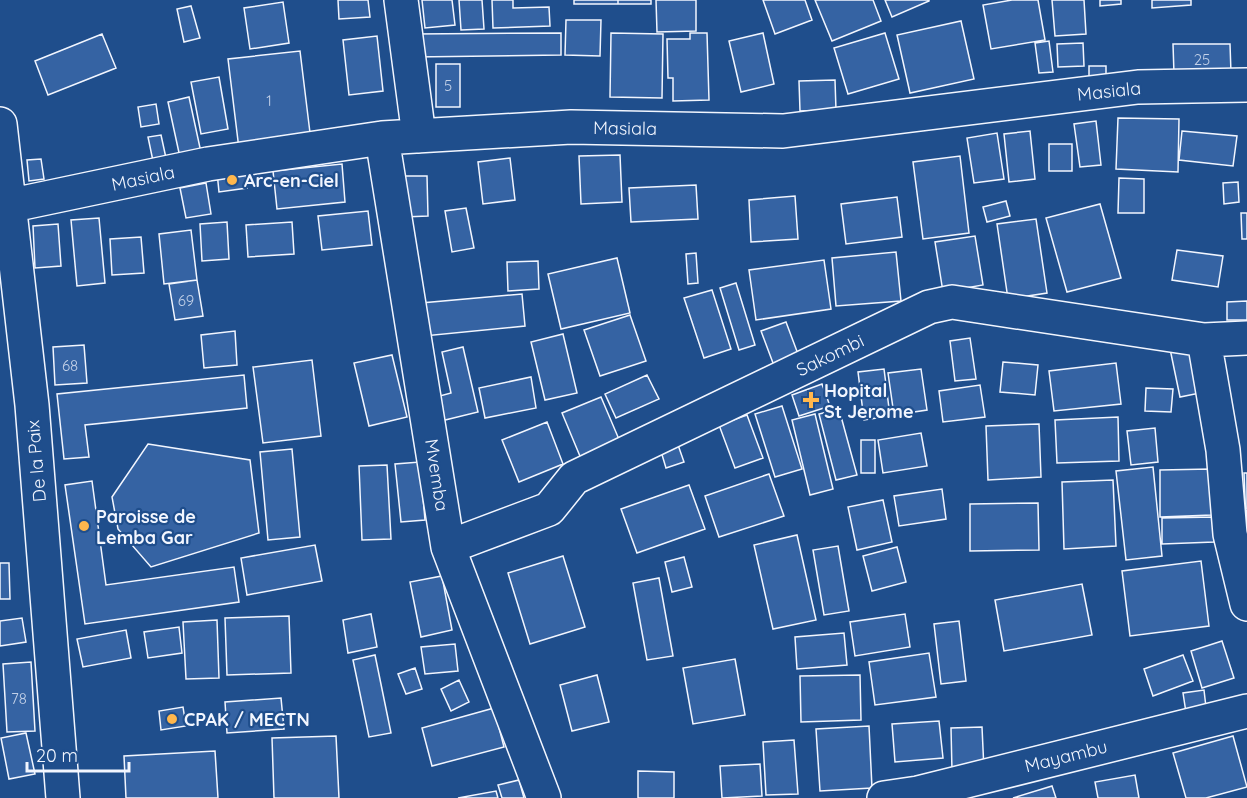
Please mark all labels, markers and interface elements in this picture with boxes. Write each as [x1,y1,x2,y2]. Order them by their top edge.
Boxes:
house number: 25 [1194,50,1210,69]
house number: 5 [444,76,452,95]
street label: Masiala [1076,76,1142,106]
house number: 1 [266,91,272,110]
street label: Masiala [593,116,657,140]
street label: Masiala [109,160,177,196]
place label: Arc-en-Ciel [244,169,339,192]
marker: Arc-en-Ciel [225,173,239,187]
house number: 69 [178,291,194,310]
street label: Sakombi [792,329,868,381]
house number: 68 [62,356,78,375]
place label: Hopital St Jerome [824,379,914,423]
marker: Hopital St Jerome [802,391,820,409]
street label: De la Paix [21,419,51,503]
street label: Mvemba [420,437,454,513]
place label: Paroisse de Lemba Gar [96,505,196,549]
marker: Paroisse de Lemba Gar [77,519,91,533]
house number: 78 [11,689,27,708]
place label: CPAK / MECTN [184,708,310,731]
marker: CPAK / MECTN [165,712,179,726]
scale bar [27,735,129,773]
street label: Mayambu [1022,735,1110,777]
text: 20 m [36,744,78,767]

